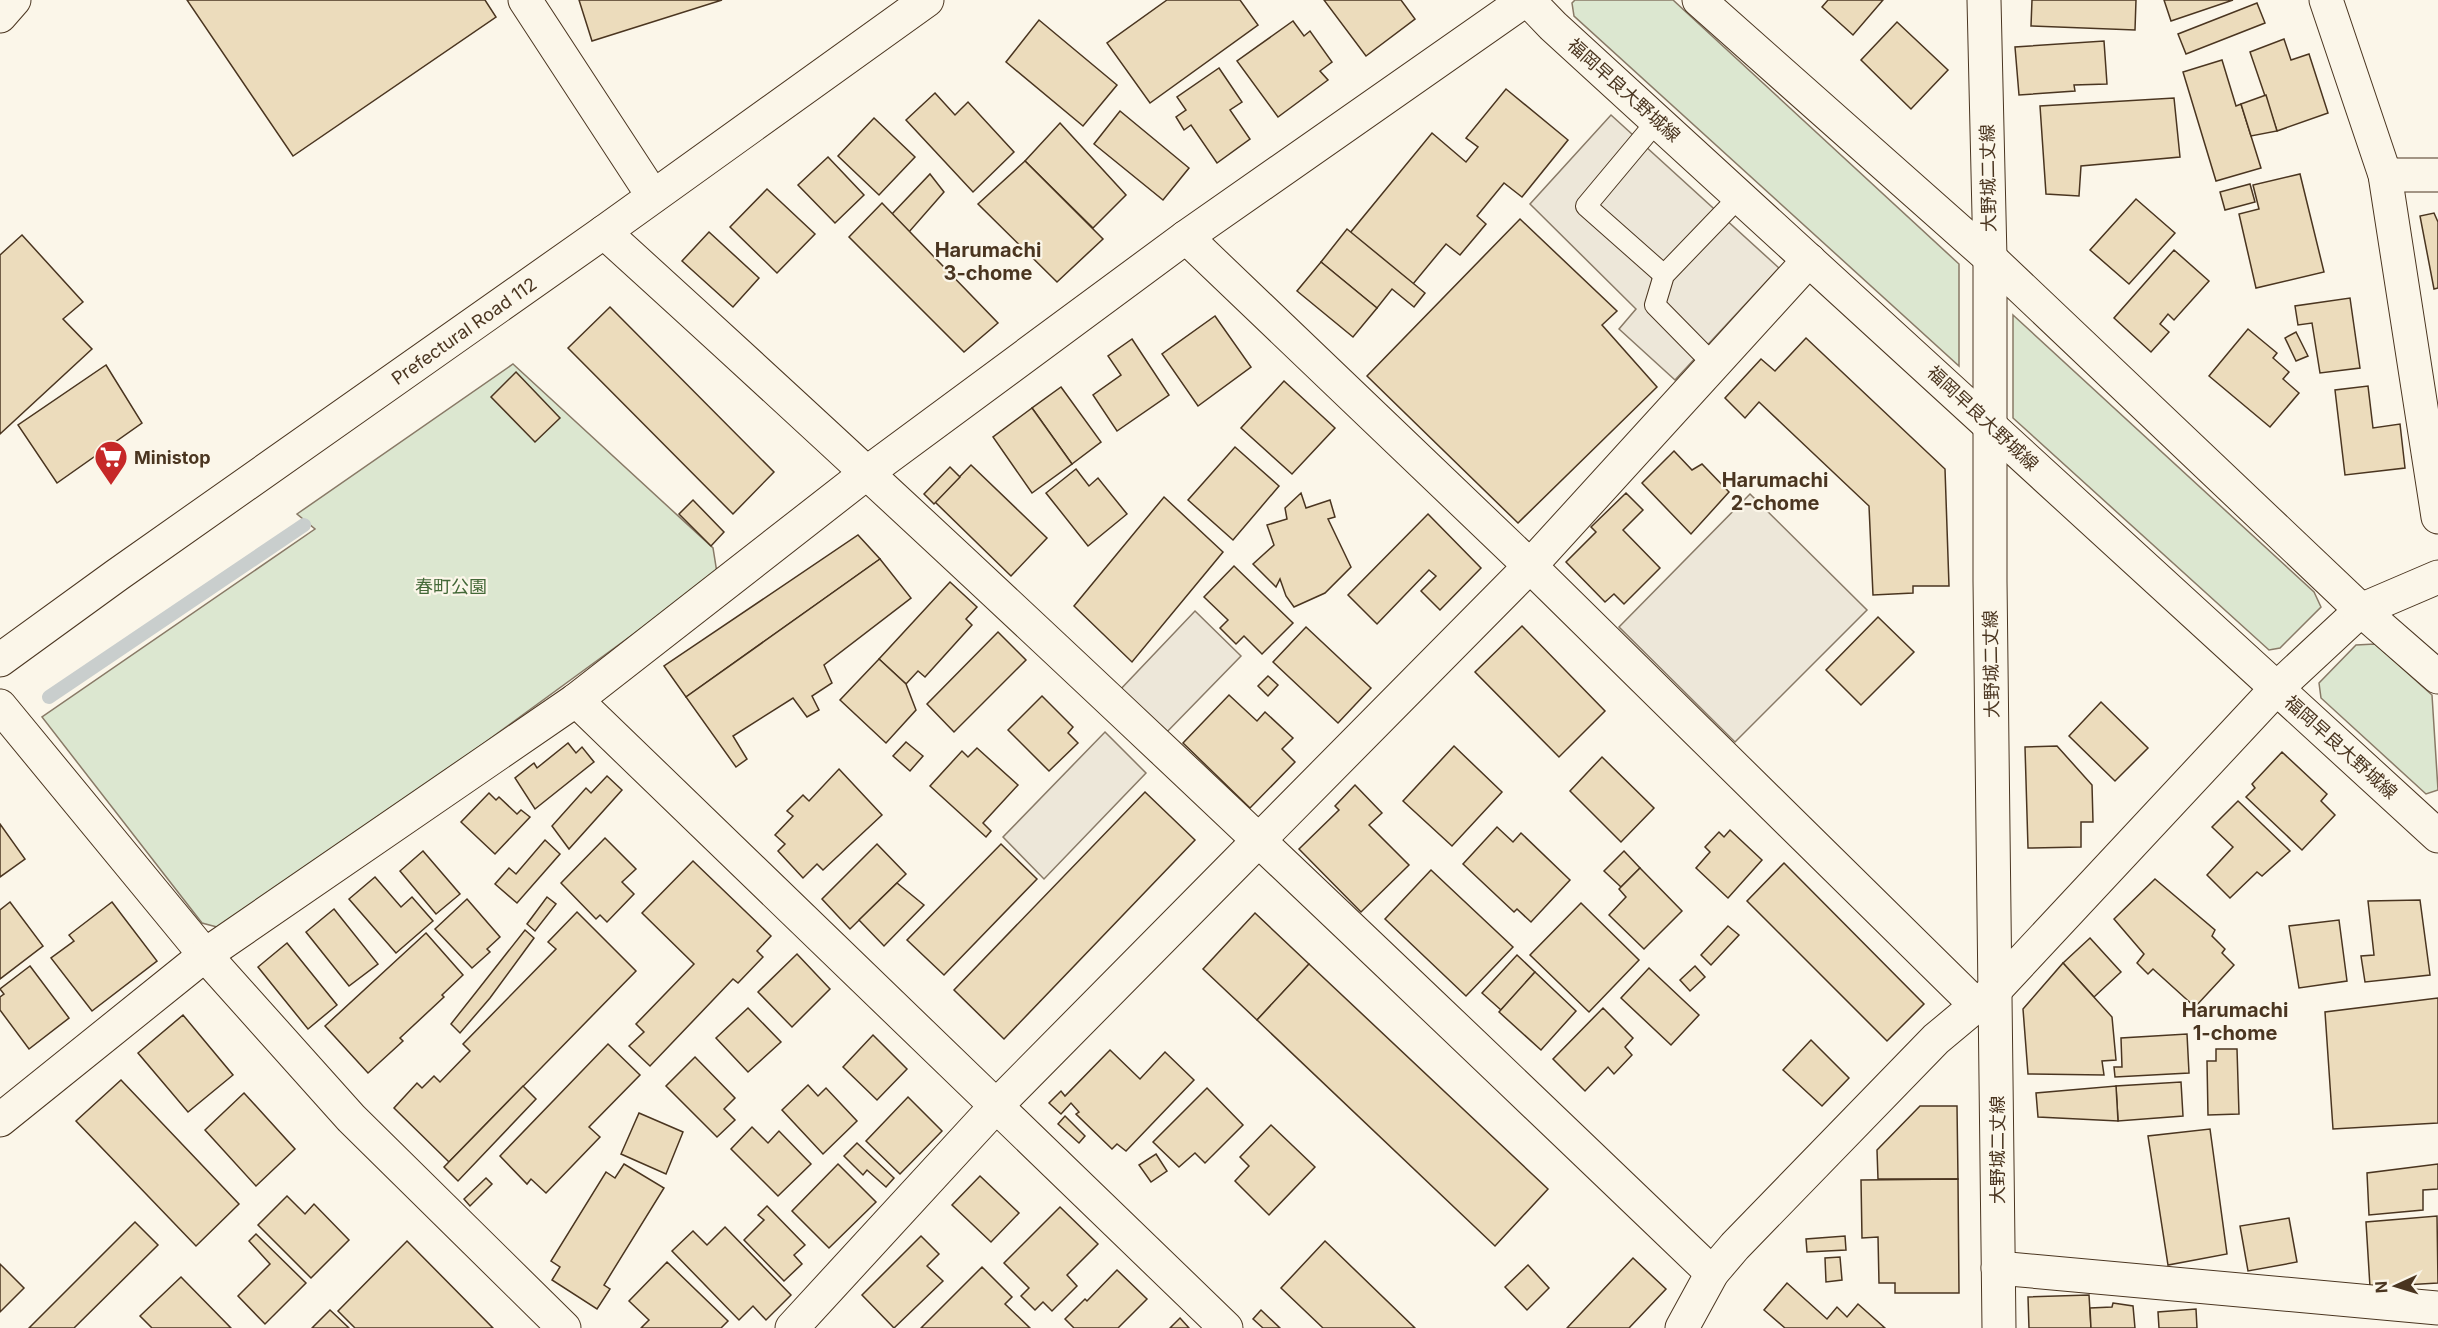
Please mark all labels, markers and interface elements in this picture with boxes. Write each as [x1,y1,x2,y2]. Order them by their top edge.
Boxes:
street label: 福岡早良大野城線 [1563,34,1685,146]
street label: 大野城二丈線 [1977,124,1999,232]
district label: Harumachi 3-chome [935,238,1041,285]
street label: Prefectural Road 112 [387,273,541,389]
street label: 福岡早良大野城線 [1923,361,2043,475]
supermarket icon: Ministop [93,439,129,486]
place label: Ministop [134,447,211,468]
district label: Harumachi 2-chome [1722,468,1828,515]
park label: 春町公園 [415,576,487,597]
street label: 大野城二丈線 [1980,610,2002,718]
street label: 福岡早良大野城線 [2280,691,2402,803]
district label: Harumachi 1-chome [2182,998,2288,1045]
street label: 大野城二丈線 [1987,1096,2008,1204]
north arrow [2366,1256,2426,1316]
text: N [2371,1280,2391,1294]

